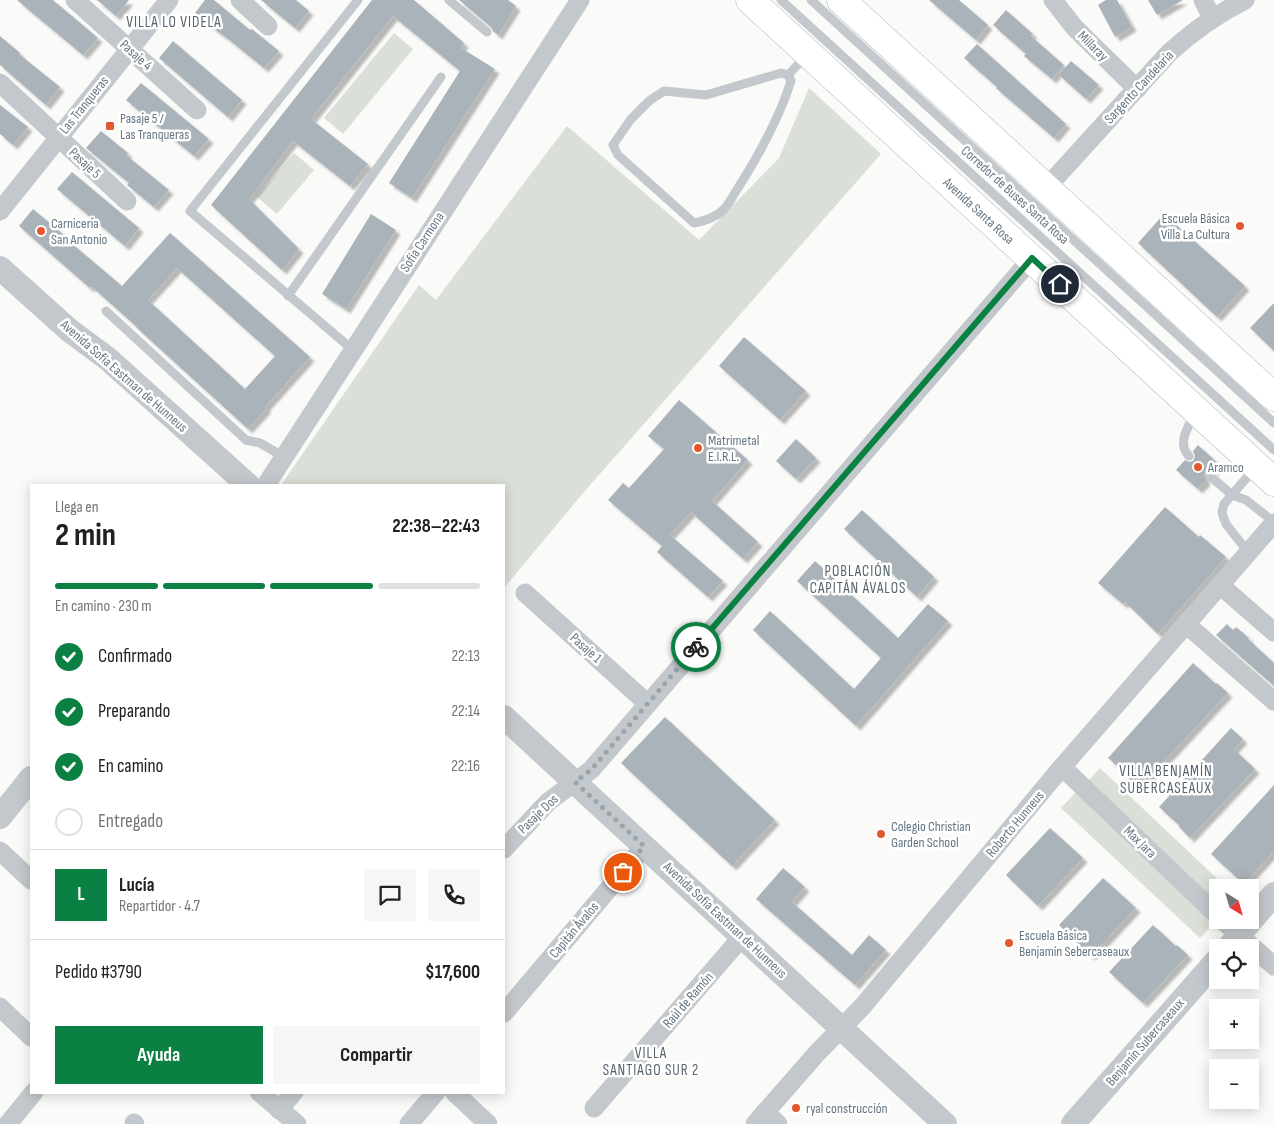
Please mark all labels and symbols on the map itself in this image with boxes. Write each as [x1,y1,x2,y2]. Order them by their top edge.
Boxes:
district label: VILLA LO VIDELA [126,13,222,32]
street label: Millaray [1074,27,1112,65]
street label: Pasaje 4 [116,36,156,74]
street label: Sargento Candelaria [1101,47,1177,127]
street label: Las Tranqueras [56,73,112,137]
place label: Pasaje 5 / Las Tranqueras [120,110,189,143]
marker: Pasaje 5 / Las Tranqueras [104,120,116,132]
street label: Corredor de Buses Santa Rosa [958,142,1072,248]
street label: Pasaje 5 [66,144,105,182]
street label: Avenida Santa Rosa [939,173,1018,247]
street label: Sofía Carmona [396,209,448,275]
place label: Escuela Básica Villa La Cultura [1161,210,1230,243]
place label: Carniceria San Antonio [51,215,108,248]
marker: Escuela Básica Villa La Cultura [1234,220,1246,232]
marker: Carniceria San Antonio [35,225,47,237]
pin [1039,263,1081,305]
street label: Avenida Sofía Eastman de Hunneus [56,316,191,436]
place label: Matrimetal E.I.R.L. [708,432,759,465]
marker: Matrimetal E.I.R.L. [692,442,704,454]
place label: Aramco [1207,459,1244,476]
marker: Aramco [1192,461,1204,473]
district label: POBLACIÓN CAPITÁN ÁVALOS [810,562,906,598]
courier [671,622,721,672]
street label: Pasaje 1 [567,629,605,667]
district label: VILLA BENJAMÍN SUBERCASEAUX [1119,762,1213,798]
street label: Roberto Hunneus [982,787,1048,861]
street label: Pasaje Dos [514,791,562,837]
place label: Colegio Christian Garden School [891,818,971,851]
street label: Max Jara [1120,822,1160,862]
marker: Colegio Christian Garden School [875,828,887,840]
pin [602,851,644,893]
street label: Avenida Sofía Eastman de Hunneus [659,858,790,982]
north arrow [1209,879,1259,929]
street label: Capitán Ávalos [546,898,602,962]
place label: Escuela Básica Benjamín Sebercaseaux [1019,927,1130,960]
marker: Escuela Básica Benjamín Sebercaseaux [1003,937,1015,949]
street label: Raúl de Ramón [659,969,717,1031]
street label: Benjamín Subercaseaux [1102,994,1188,1089]
district label: VILLA SANTIAGO SUR 2 [603,1044,699,1080]
place label: ryal construcción [806,1100,888,1117]
marker: ryal construcción [790,1102,802,1114]

